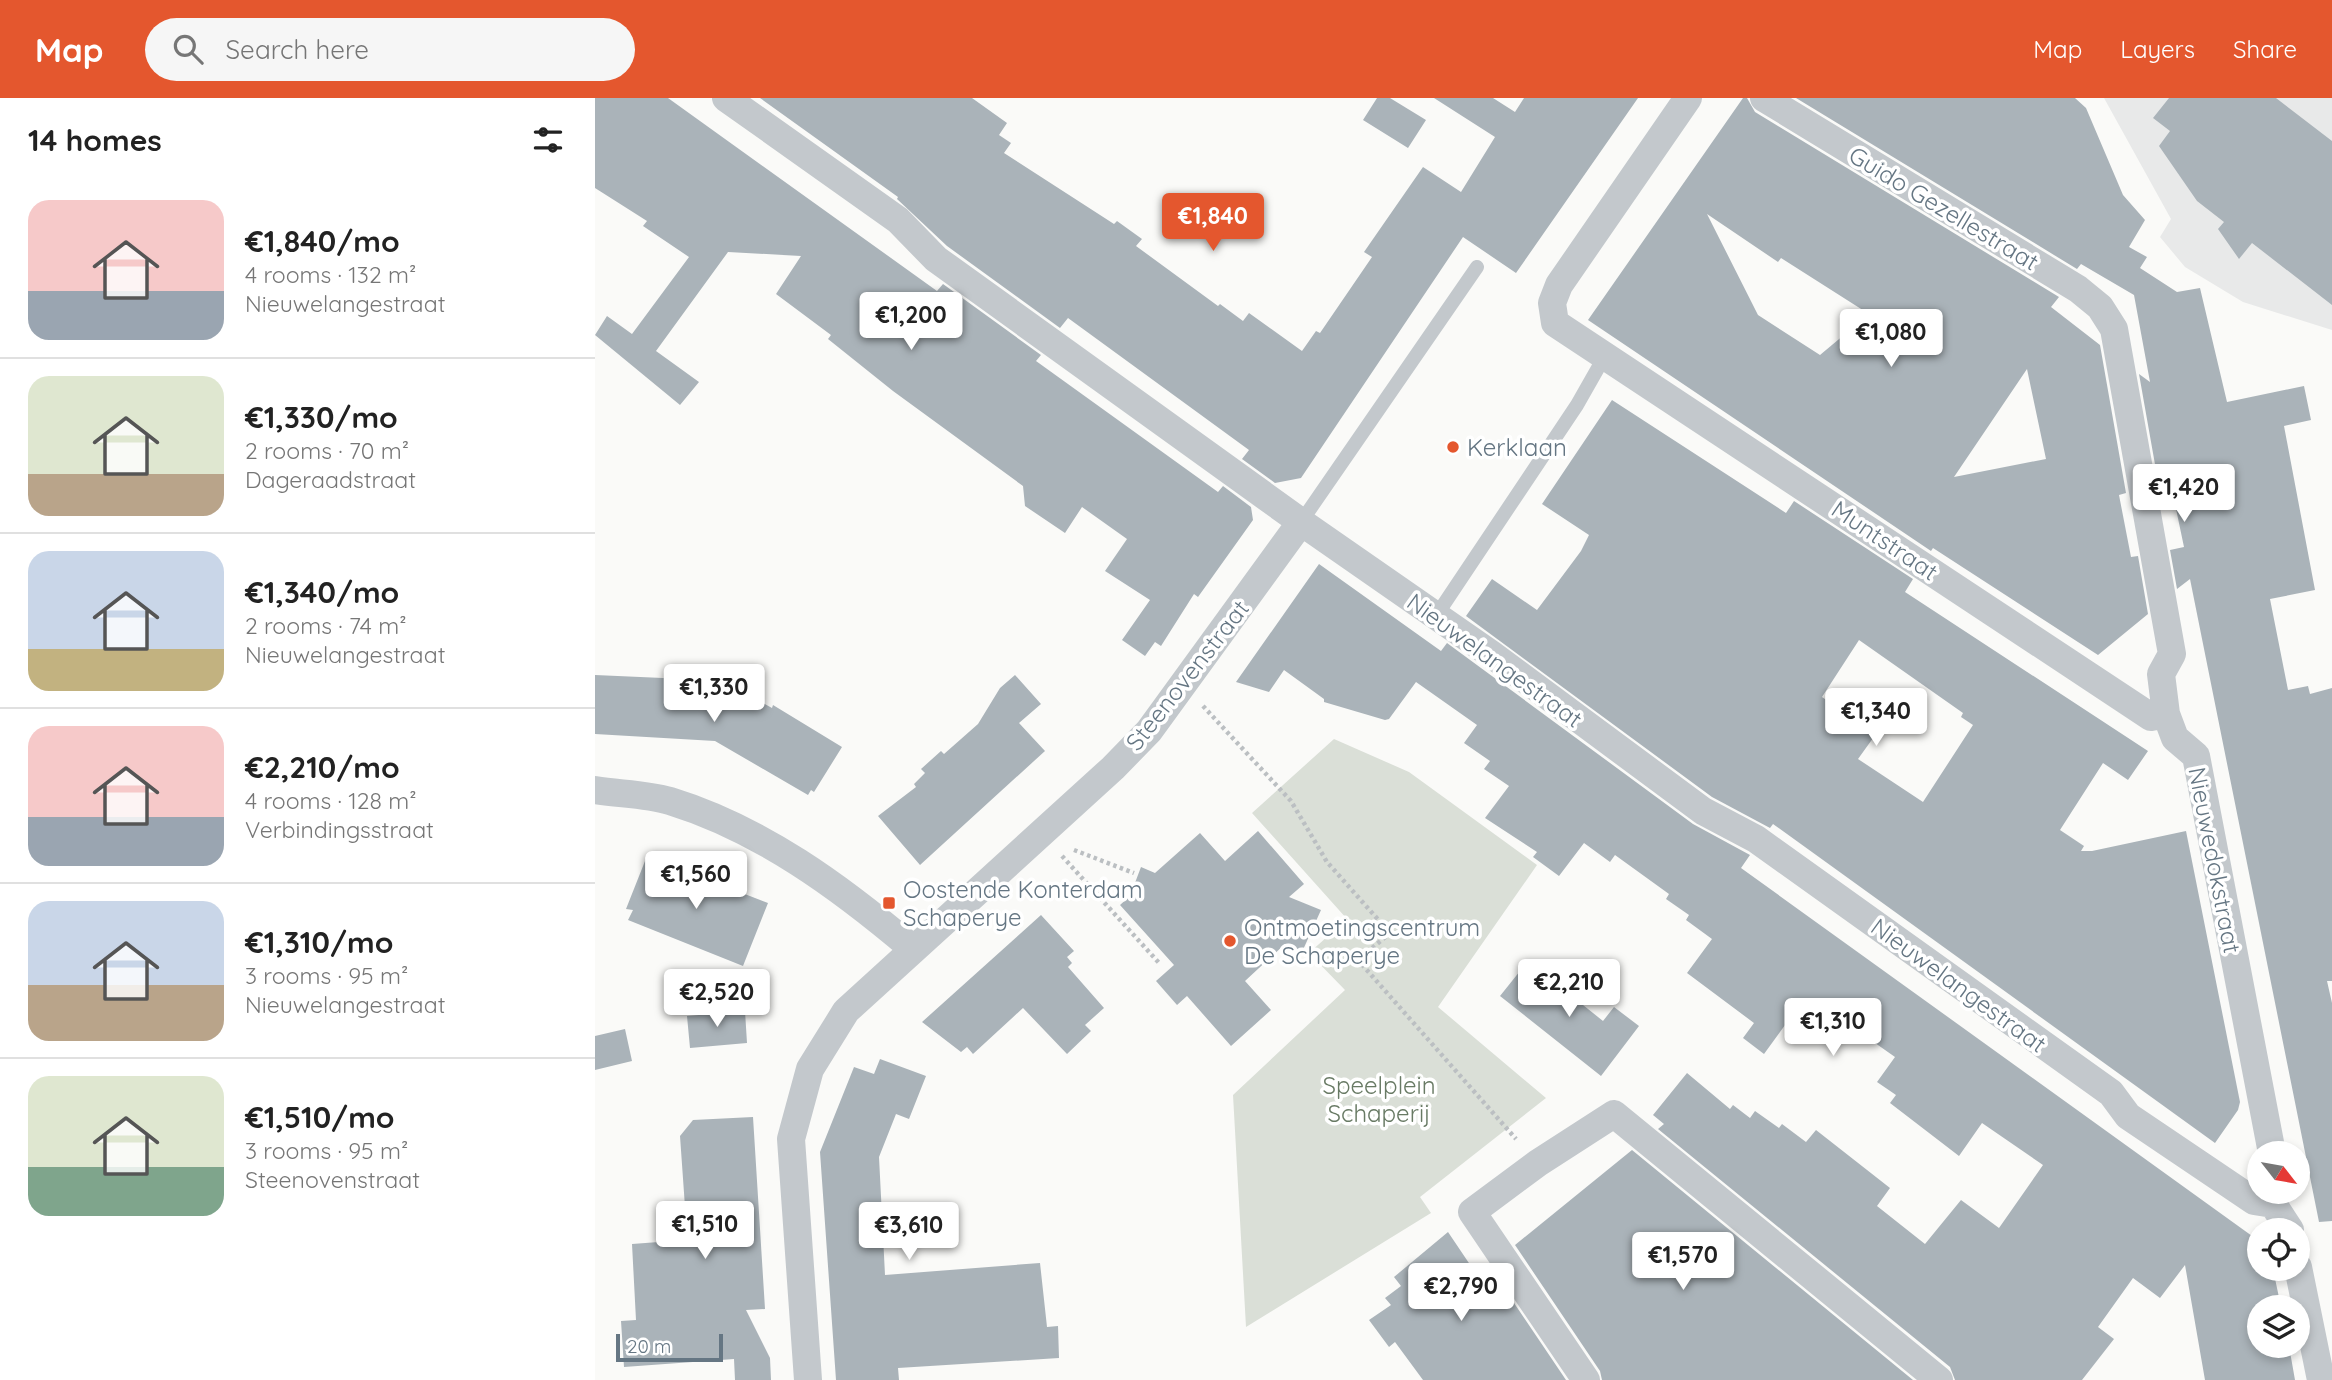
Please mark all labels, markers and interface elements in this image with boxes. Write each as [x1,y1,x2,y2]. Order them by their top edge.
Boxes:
search box [145,18,635,81]
text: Map [35,29,103,70]
icon: search [169,30,207,68]
text: Search here [225,33,369,66]
text: Map [2033,34,2082,64]
text: Layers [2120,34,2195,64]
text: Share [2233,34,2297,64]
text: 14 homes [28,121,162,159]
icon: filters [529,121,567,159]
street label: Guido Gezellestraat [1844,139,2044,277]
pin: €1,840 [1156,194,1270,253]
text: €1,840 [1178,201,1248,230]
text: €1,840/mo [245,222,400,260]
icon: home [84,228,168,312]
text: 4 rooms · 132 m² [245,260,416,289]
text: Nieuwelangestraat [245,289,446,318]
pin: €1,200 [854,292,968,352]
text: €1,200 [875,300,947,329]
pin: €1,080 [1834,310,1948,369]
text: €1,080 [1856,317,1926,346]
text: €1,330/mo [245,398,398,436]
icon: home [84,404,168,488]
place label: Kerklaan [1467,432,1567,462]
text: 2 rooms · 70 m² [245,436,409,465]
marker: Kerklaan [1445,439,1461,455]
pin: €1,420 [2127,464,2241,524]
text: Dageraadstraat [245,465,416,494]
text: €1,420 [2149,472,2219,501]
street label: Muntstraat [1826,494,1944,586]
text: €1,340/mo [245,573,399,611]
icon: home [84,579,168,663]
street label: Nieuwelangestraat [1402,586,1588,734]
street label: Steenovenstraat [1119,594,1255,756]
text: 2 rooms · 74 m² [245,611,407,640]
text: Nieuwelangestraat [245,640,446,669]
pin: €1,330 [657,664,771,724]
text: €1,330 [680,672,748,701]
pin: €1,340 [1819,688,1933,748]
text: €1,340 [1841,696,1911,725]
text: €2,210/mo [245,748,400,786]
icon: home [84,754,168,838]
street label: Nieuwedokstraat [2182,764,2248,956]
text: 4 rooms · 128 m² [245,786,417,815]
text: Verbindingsstraat [245,815,434,844]
pin: €1,560 [639,852,753,911]
text: €1,560 [661,859,731,888]
place label: Oostende Konterdam Schaperye [903,874,1143,932]
marker: Oostende Konterdam Schaperye [881,895,897,911]
street label: Nieuwelangestraat [1866,911,2052,1059]
place label: Ontmoetingscentrum De Schaperye [1244,912,1480,970]
text: €1,310/mo [245,923,393,961]
icon: home [84,929,168,1013]
marker: Ontmoetingscentrum De Schaperye [1222,933,1238,949]
pin: €2,210 [1512,960,1626,1019]
text: 3 rooms · 95 m² [245,961,408,990]
text: €2,210 [1534,967,1604,996]
pin: €2,520 [660,970,774,1029]
text: €2,520 [680,977,754,1006]
text: Nieuwelangestraat [245,990,446,1019]
pin: €1,310 [1776,998,1890,1058]
text: €1,310 [1800,1006,1866,1035]
park label: Speelplein Schaperij [1322,1070,1436,1128]
text: €1,510/mo [245,1098,395,1136]
icon: home [84,1104,168,1188]
text: 3 rooms · 95 m² [245,1136,408,1165]
north arrow [2247,1141,2310,1204]
map controls [2247,1141,2310,1358]
text: Steenovenstraat [245,1165,420,1194]
pin: €1,510 [648,1202,762,1261]
pin: €3,610 [852,1202,966,1262]
text: €1,510 [672,1209,738,1238]
text: €3,610 [875,1210,943,1239]
button: locate [2247,1218,2310,1281]
pin: €1,570 [1626,1232,1740,1292]
text: €1,570 [1648,1240,1718,1269]
pin: €2,790 [1404,1264,1518,1323]
text: €2,790 [1424,1271,1498,1300]
button: layers [2247,1295,2310,1358]
scale bar [616,1331,723,1363]
text: 20 m [627,1334,671,1358]

